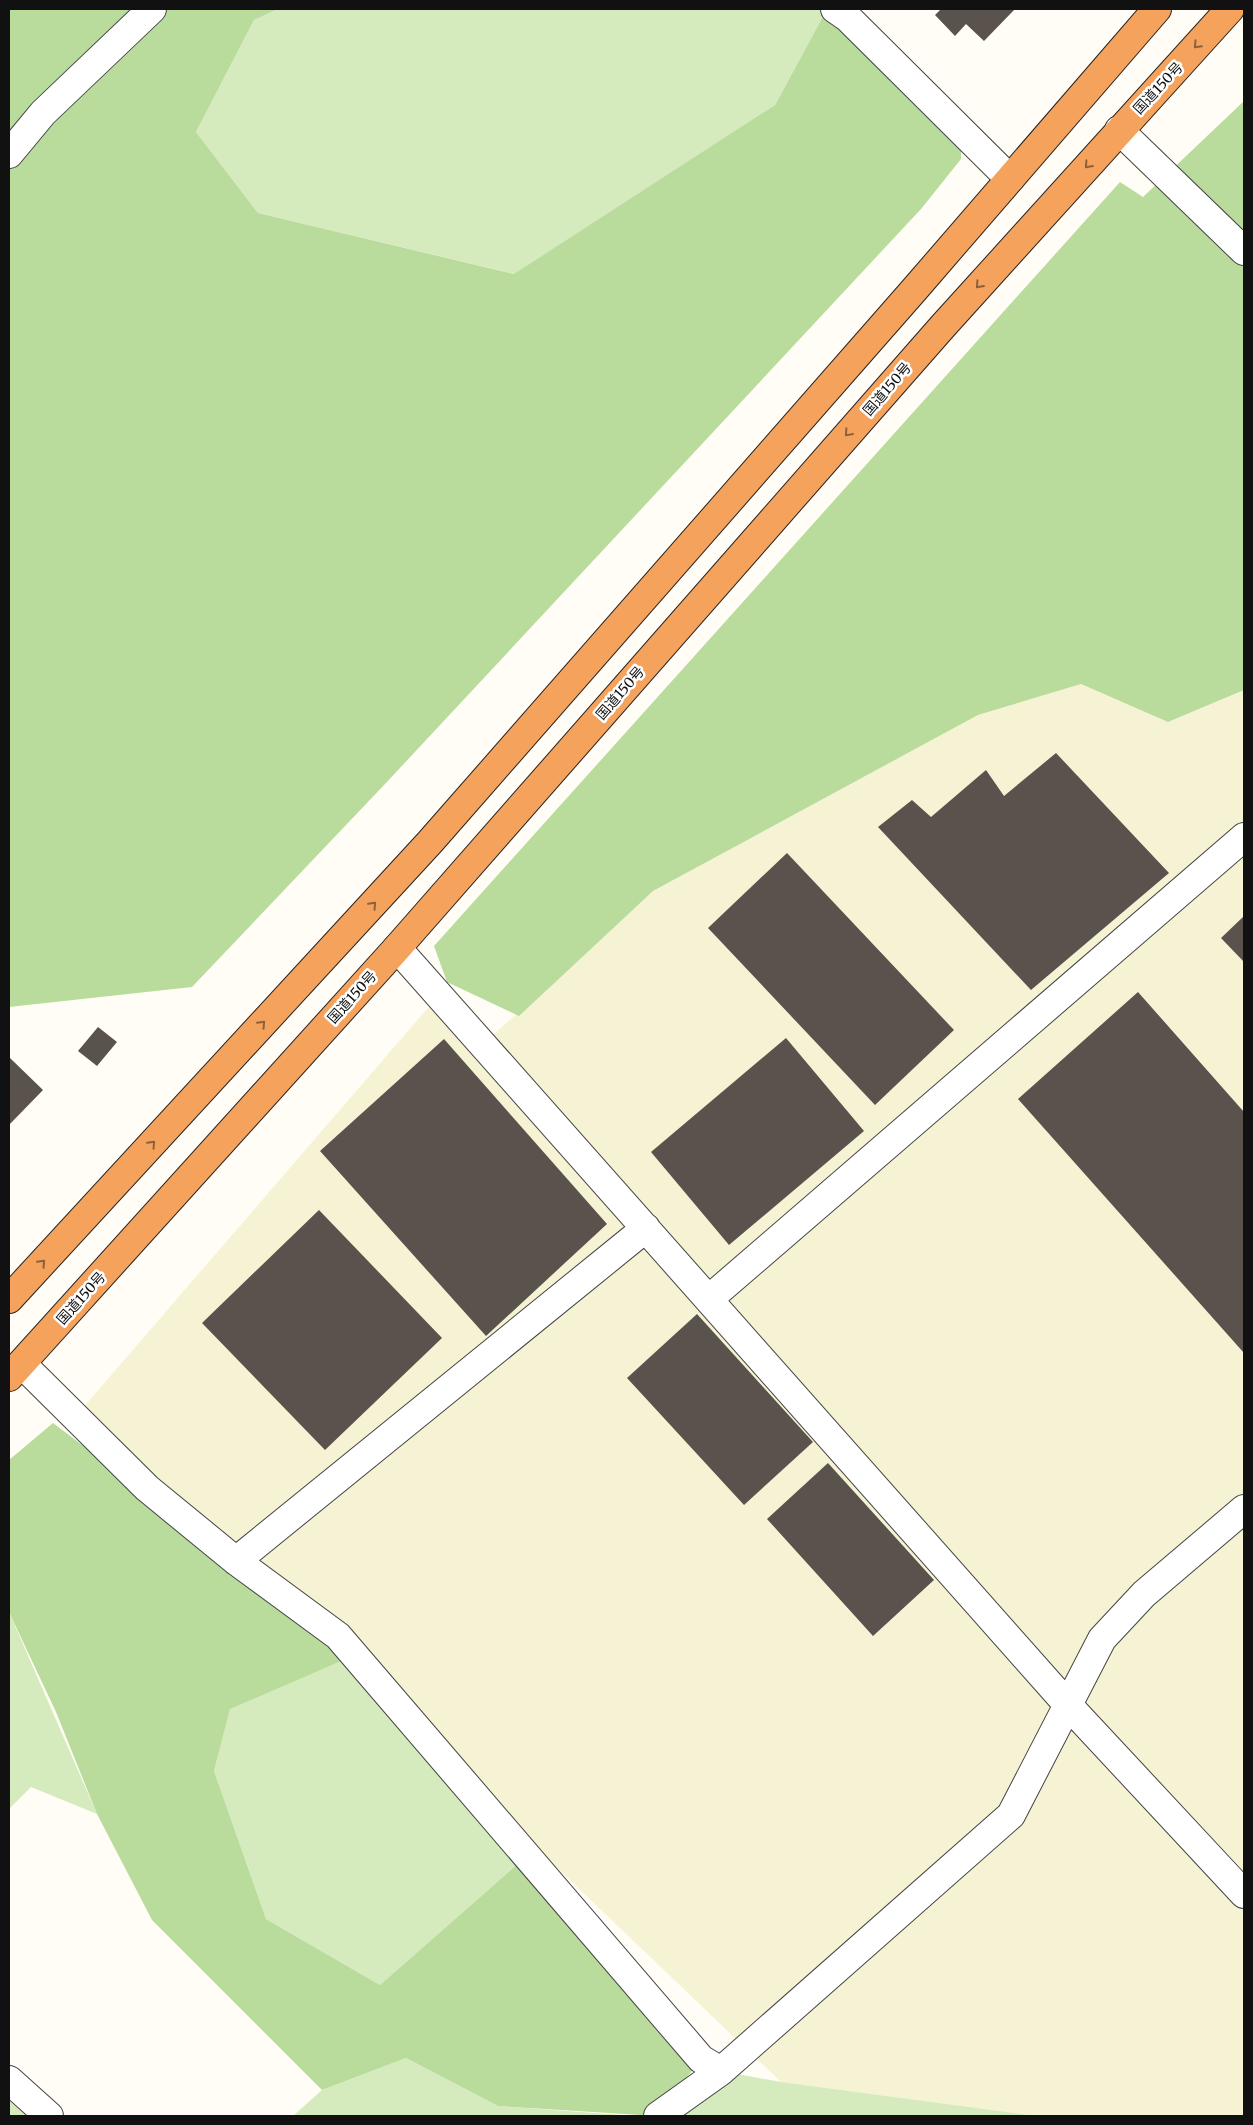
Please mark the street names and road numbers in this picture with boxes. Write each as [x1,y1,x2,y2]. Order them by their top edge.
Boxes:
street label: 国道150号 [1129,58,1187,118]
street label: 国道150号 [859,359,915,419]
street label: 国道150号 [592,663,648,723]
street label: 国道150号 [324,967,380,1027]
street label: 国道150号 [53,1268,109,1328]

